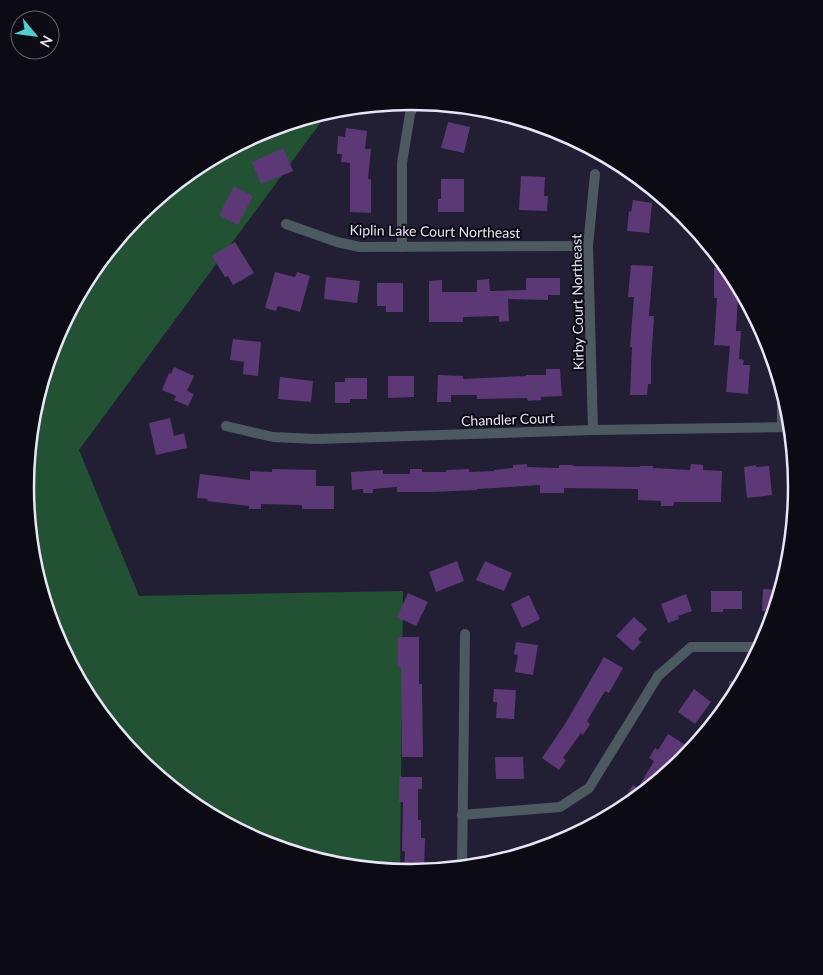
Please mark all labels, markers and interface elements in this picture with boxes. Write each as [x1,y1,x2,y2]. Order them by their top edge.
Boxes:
north arrow [10,10,60,60]
text: N [37,33,57,50]
street label: Kiplin Lake Court Northeast [349,221,521,241]
street label: Kirby Court Northeast [567,234,587,370]
street label: Chandler Court [461,409,555,429]

